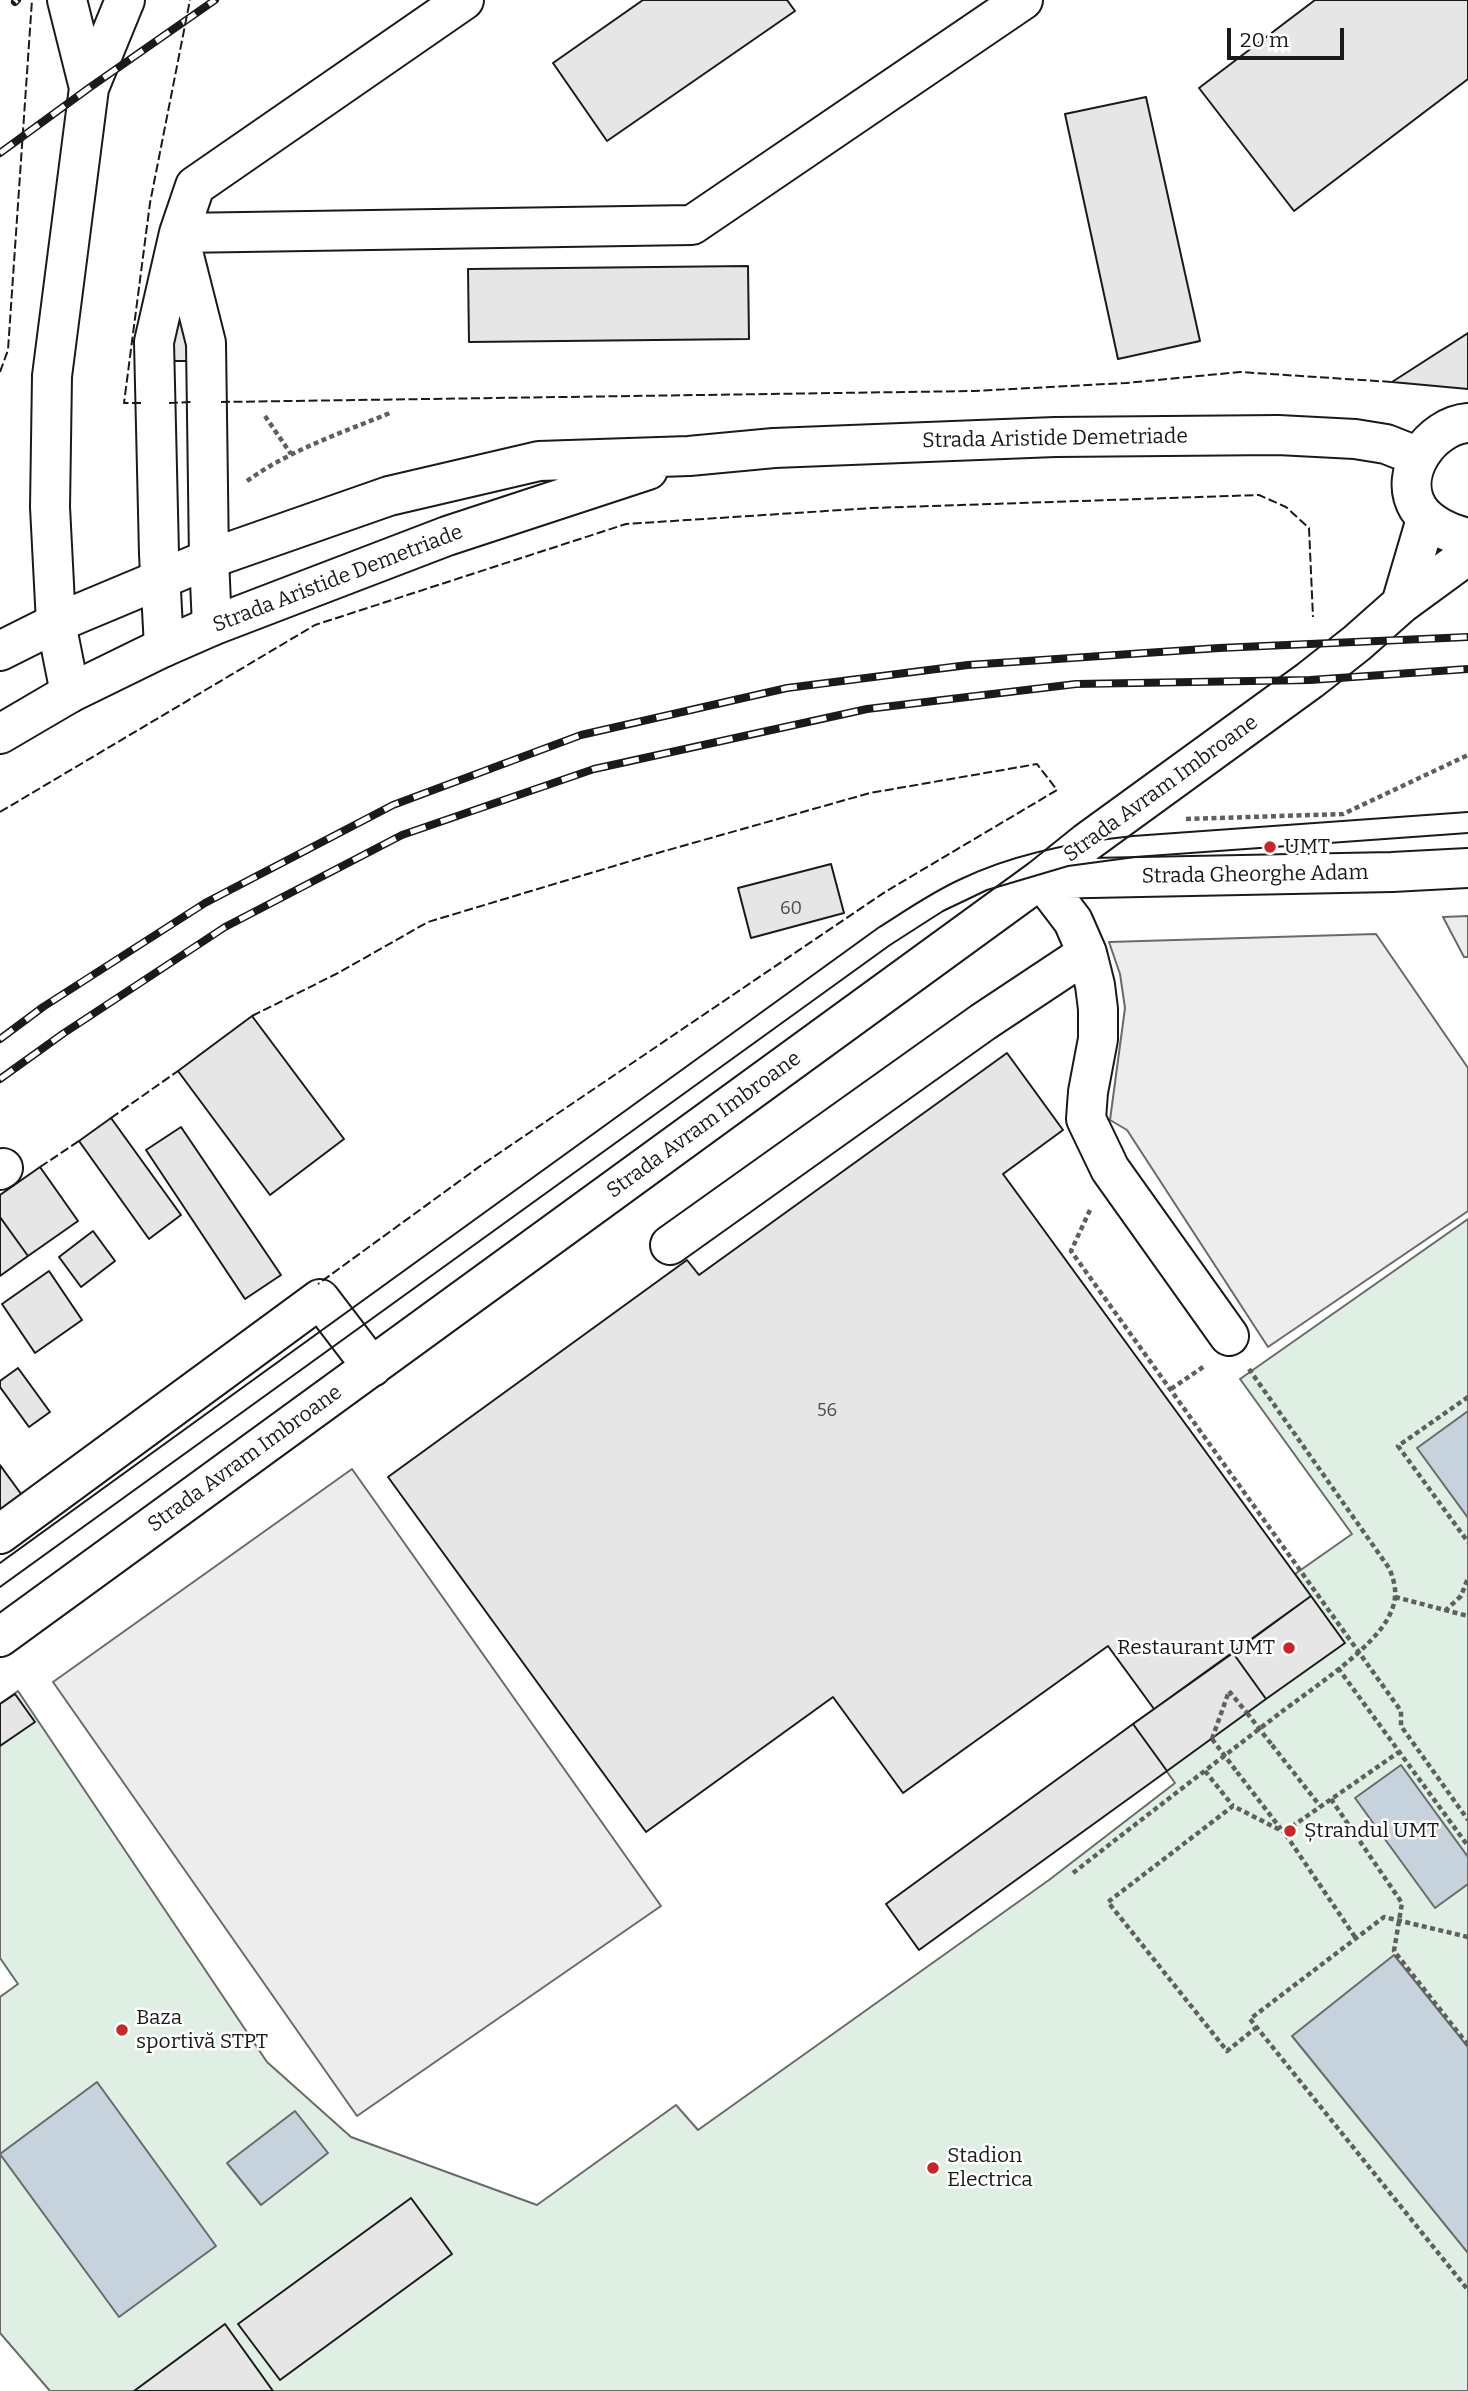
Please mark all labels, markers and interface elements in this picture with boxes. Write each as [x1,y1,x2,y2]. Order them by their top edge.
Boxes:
scale bar [1230,14,1347,58]
text: 20 m [1240,27,1289,53]
street label: Strada Aristide Demetriade [922,424,1188,454]
street label: Strada Aristide Demetriade [210,520,466,638]
street label: Strada Avram Imbroane [1059,710,1263,868]
place label: UMT [1284,834,1330,860]
marker: UMT [1262,839,1278,855]
street label: Strada Gheorghe Adam [1141,860,1369,890]
house number: 60 [780,898,802,920]
street label: Strada Avram Imbroane [602,1046,806,1204]
street label: Strada Avram Imbroane [143,1380,347,1538]
house number: 56 [817,1400,837,1422]
place label: Restaurant UMT [1117,1635,1275,1661]
marker: Restaurant UMT [1281,1640,1297,1656]
place label: Ștrandul UMT [1304,1818,1439,1844]
marker: Ștrandul UMT [1282,1823,1298,1839]
place label: Baza sportivă STPT [136,2005,268,2055]
marker: Baza sportivă STPT [114,2022,130,2038]
place label: Stadion Electrica [947,2143,1033,2193]
marker: Stadion Electrica [925,2160,941,2176]

